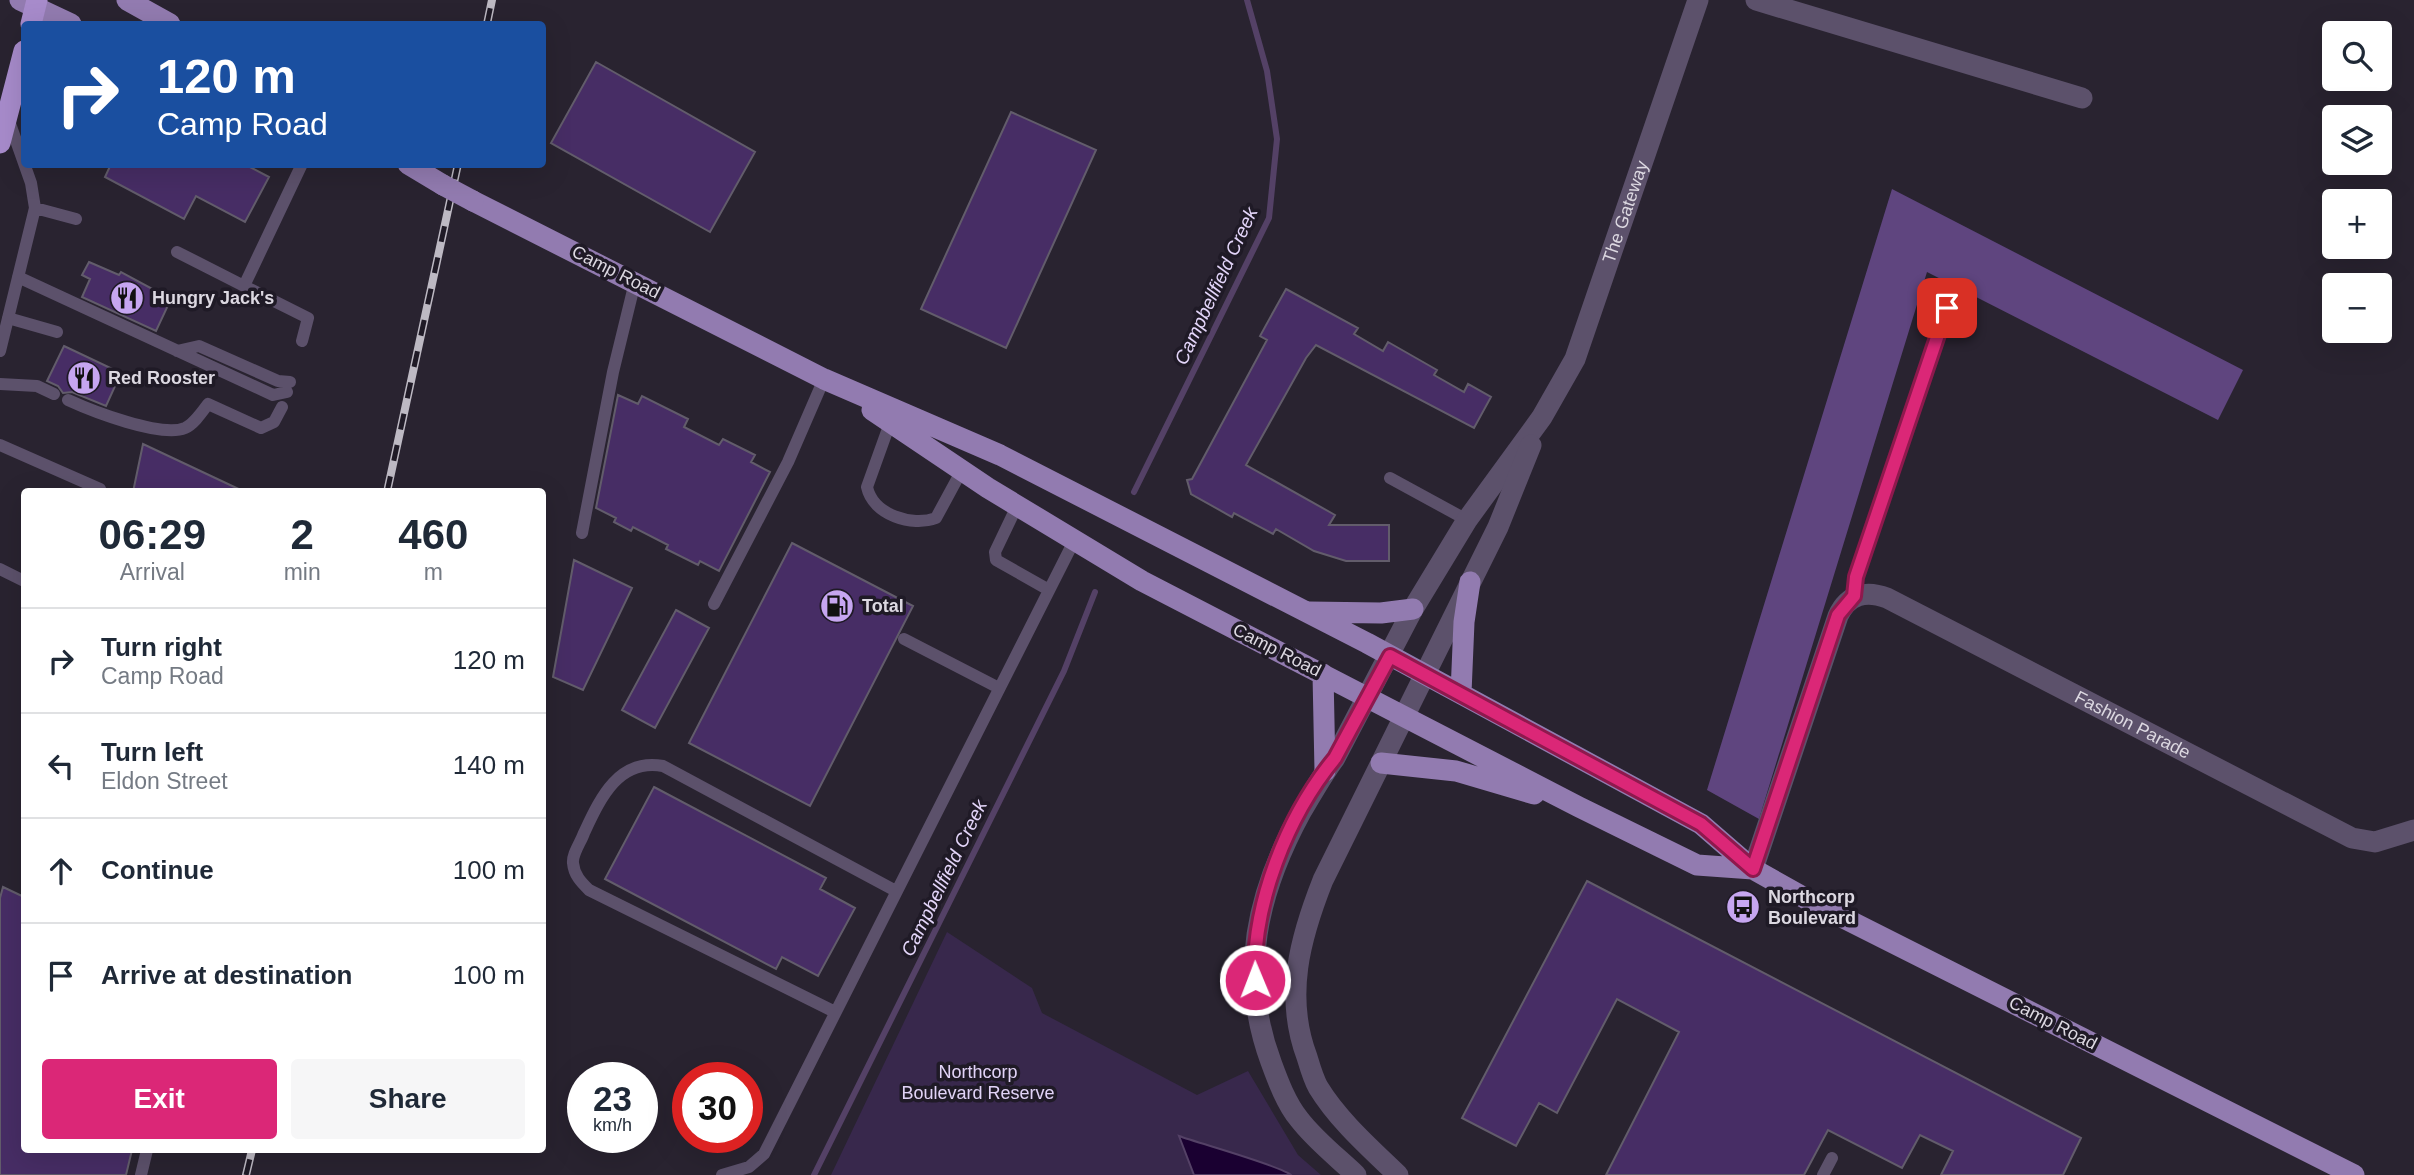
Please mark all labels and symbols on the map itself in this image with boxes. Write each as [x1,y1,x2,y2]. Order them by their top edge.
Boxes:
street label: The Gateway [1599,158,1652,266]
water label: Campbellfield Creek [1170,203,1262,368]
street label: Camp Road [569,241,663,303]
pin [1917,278,1977,338]
restaurant icon: Hungry Jack's [108,279,146,317]
place label: Hungry Jack's [152,288,274,308]
restaurant icon: Red Rooster [65,359,103,397]
place label: Red Rooster [108,368,215,388]
fuel station icon: Total [818,587,856,625]
place label: Total [862,596,904,616]
street label: Camp Road [1230,619,1324,681]
street label: Fashion Parade [2071,687,2194,763]
water label: Campbellfield Creek [897,795,992,959]
place label: Northcorp Boulevard [1768,887,1856,928]
bus stop icon: Northcorp Boulevard [1724,888,1762,926]
position arrow [1218,943,1292,1017]
street label: Camp Road [2006,992,2100,1054]
speed limit sign: 30 [672,1062,763,1153]
park label: Northcorp Boulevard Reserve [901,1062,1055,1103]

